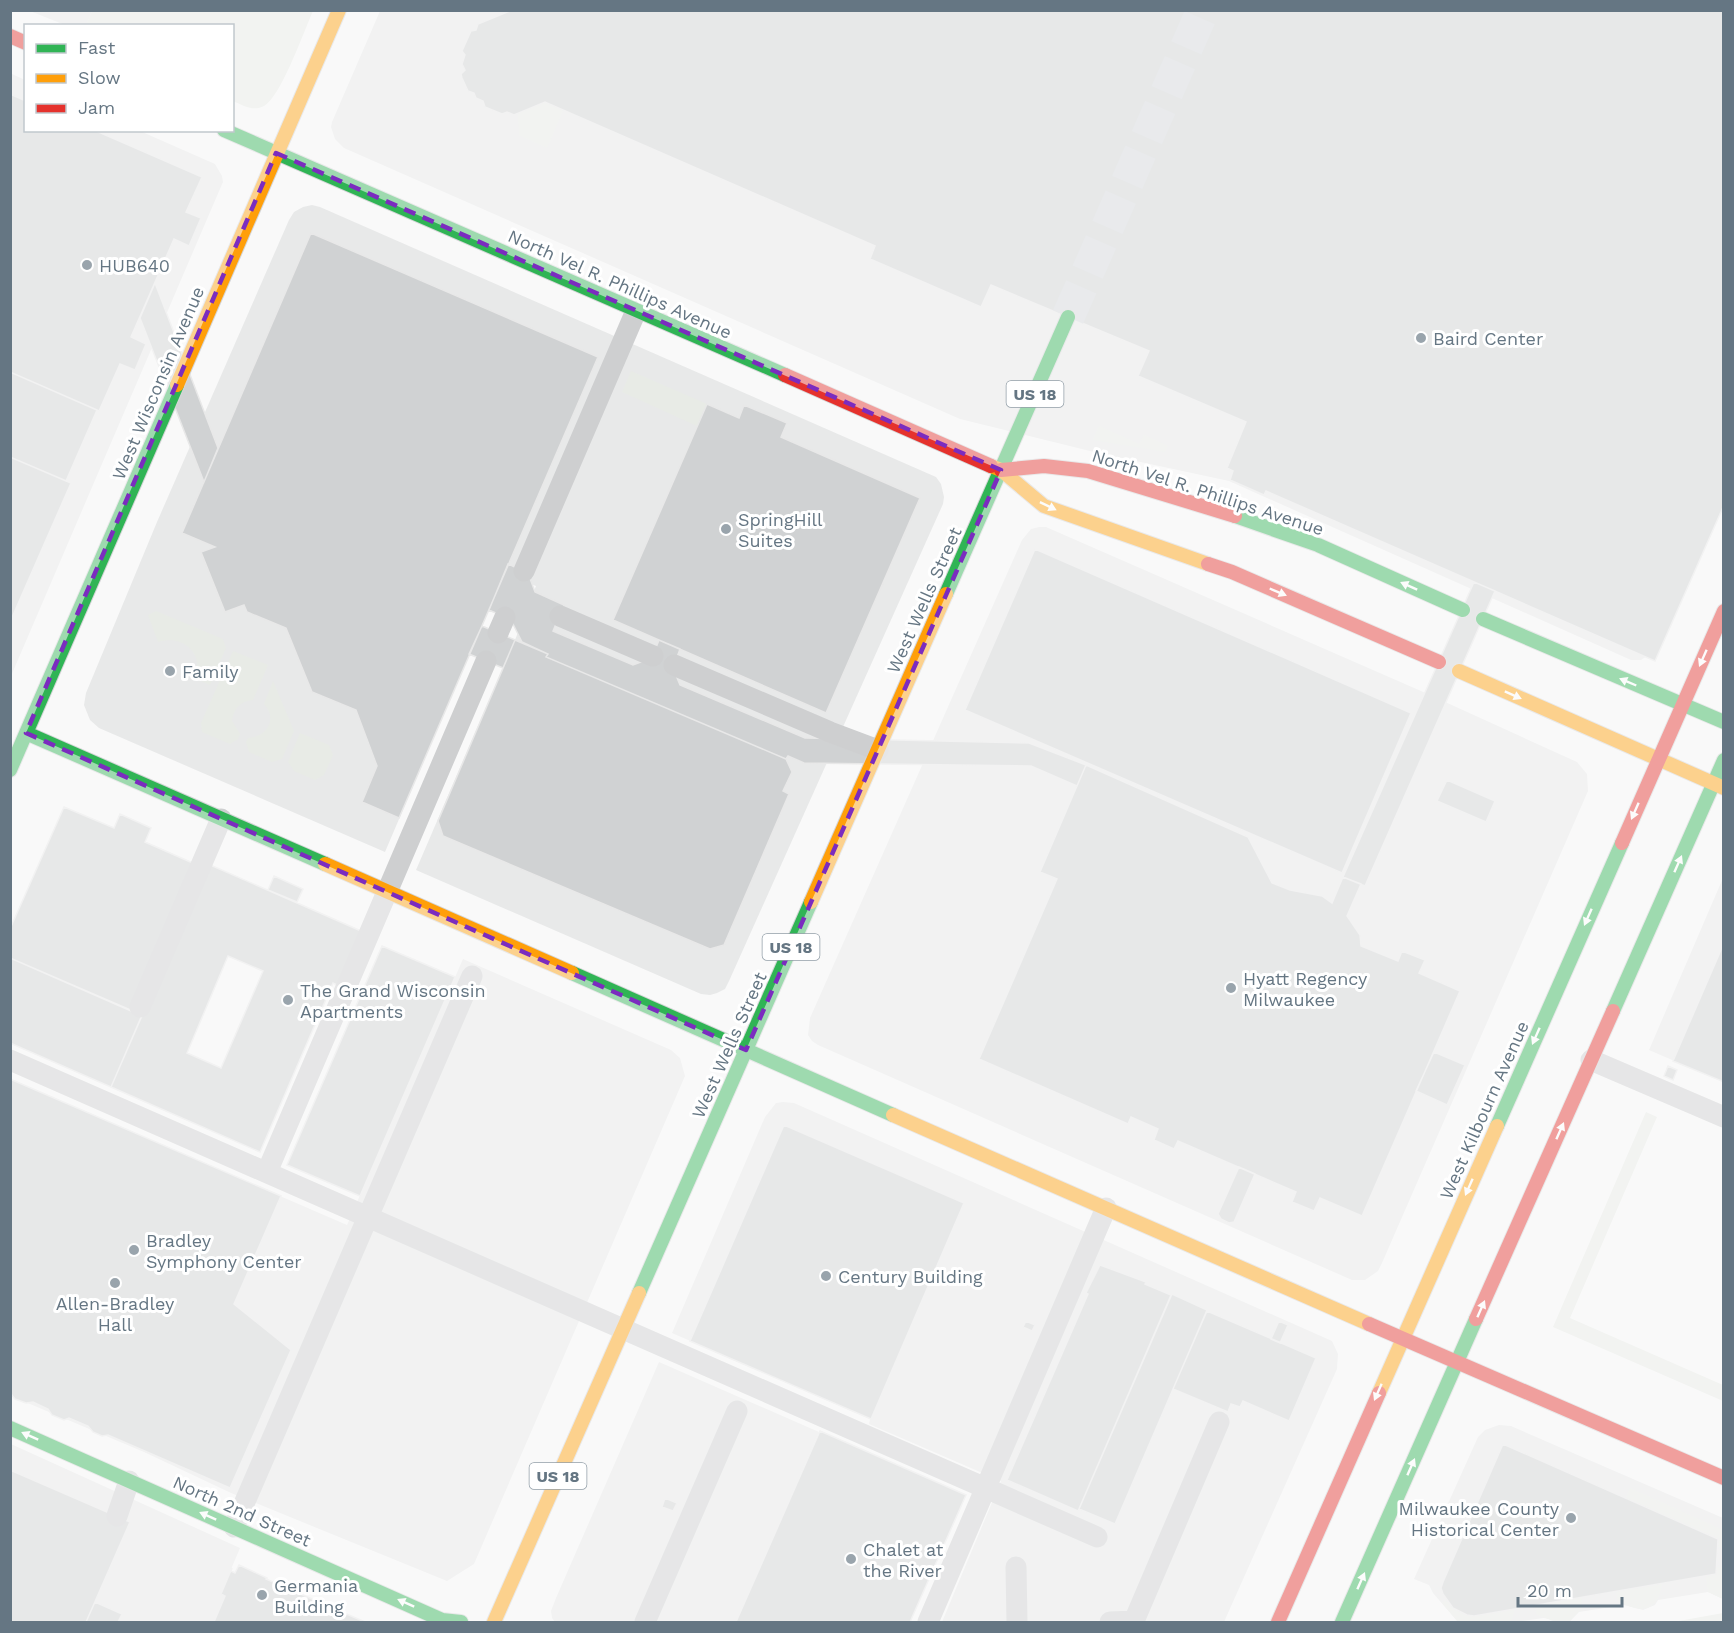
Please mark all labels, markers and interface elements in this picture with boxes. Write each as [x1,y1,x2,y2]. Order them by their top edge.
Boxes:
legend [24,24,234,132]
text: Fast [78,37,116,58]
text: Slow [78,67,121,88]
text: Jam [78,97,115,118]
street label: North Vel R. Phillips Avenue [505,225,735,343]
place label: HUB640 [99,255,170,276]
marker: HUB640 [80,258,94,272]
street label: West Wisconsin Avenue [108,283,208,483]
place label: Baird Center [1433,328,1543,349]
marker: Baird Center [1414,331,1428,345]
road number: US 18 [1006,381,1064,407]
street label: North Vel R. Phillips Avenue [1089,445,1327,539]
one-way arrow [1039,501,1056,510]
place label: SpringHill Suites [738,509,823,551]
marker: SpringHill Suites [719,522,733,536]
street label: West Wells Street [882,523,966,676]
one-way arrow [1401,582,1418,591]
one-way arrow [1269,587,1287,597]
one-way arrow [1698,649,1707,667]
place label: Family [182,661,239,682]
marker: Family [163,664,177,678]
one-way arrow [1619,677,1637,687]
one-way arrow [1504,690,1521,699]
one-way arrow [1631,803,1640,820]
one-way arrow [1673,855,1682,872]
one-way arrow [1584,909,1593,926]
road number: US 18 [762,934,820,960]
street label: West Wells Street [687,968,771,1121]
place label: Hyatt Regency Milwaukee [1243,968,1368,1010]
place label: The Grand Wisconsin Apartments [300,980,486,1022]
marker: Hyatt Regency Milwaukee [1224,981,1238,995]
marker: The Grand Wisconsin Apartments [281,993,295,1007]
street label: West Kilbourn Avenue [1435,1018,1533,1202]
one-way arrow [1531,1027,1541,1045]
one-way arrow [1555,1122,1564,1139]
one-way arrow [1464,1178,1474,1196]
place label: Bradley Symphony Center [146,1230,302,1272]
marker: Bradley Symphony Center [127,1243,141,1257]
place label: Century Building [838,1266,983,1287]
marker: Century Building [819,1269,833,1283]
marker: Allen-Bradley Hall [108,1276,122,1290]
place label: Allen-Bradley Hall [56,1293,175,1335]
one-way arrow [1476,1300,1486,1318]
one-way arrow [1374,1383,1383,1400]
one-way arrow [22,1432,39,1441]
one-way arrow [1407,1459,1416,1476]
road number: US 18 [530,1463,586,1489]
street label: North 2nd Street [170,1471,315,1551]
place label: Milwaukee County Historical Center [1399,1498,1560,1540]
one-way arrow [200,1511,217,1520]
marker: Milwaukee County Historical Center [1564,1511,1578,1525]
place label: Chalet at the River [863,1539,944,1581]
marker: Chalet at the River [844,1552,858,1566]
scale bar [1518,1570,1622,1608]
one-way arrow [1356,1573,1365,1590]
place label: Germania Building [274,1575,358,1617]
text: 20 m [1527,1580,1572,1601]
marker: Germania Building [255,1588,269,1602]
one-way arrow [397,1599,414,1608]

